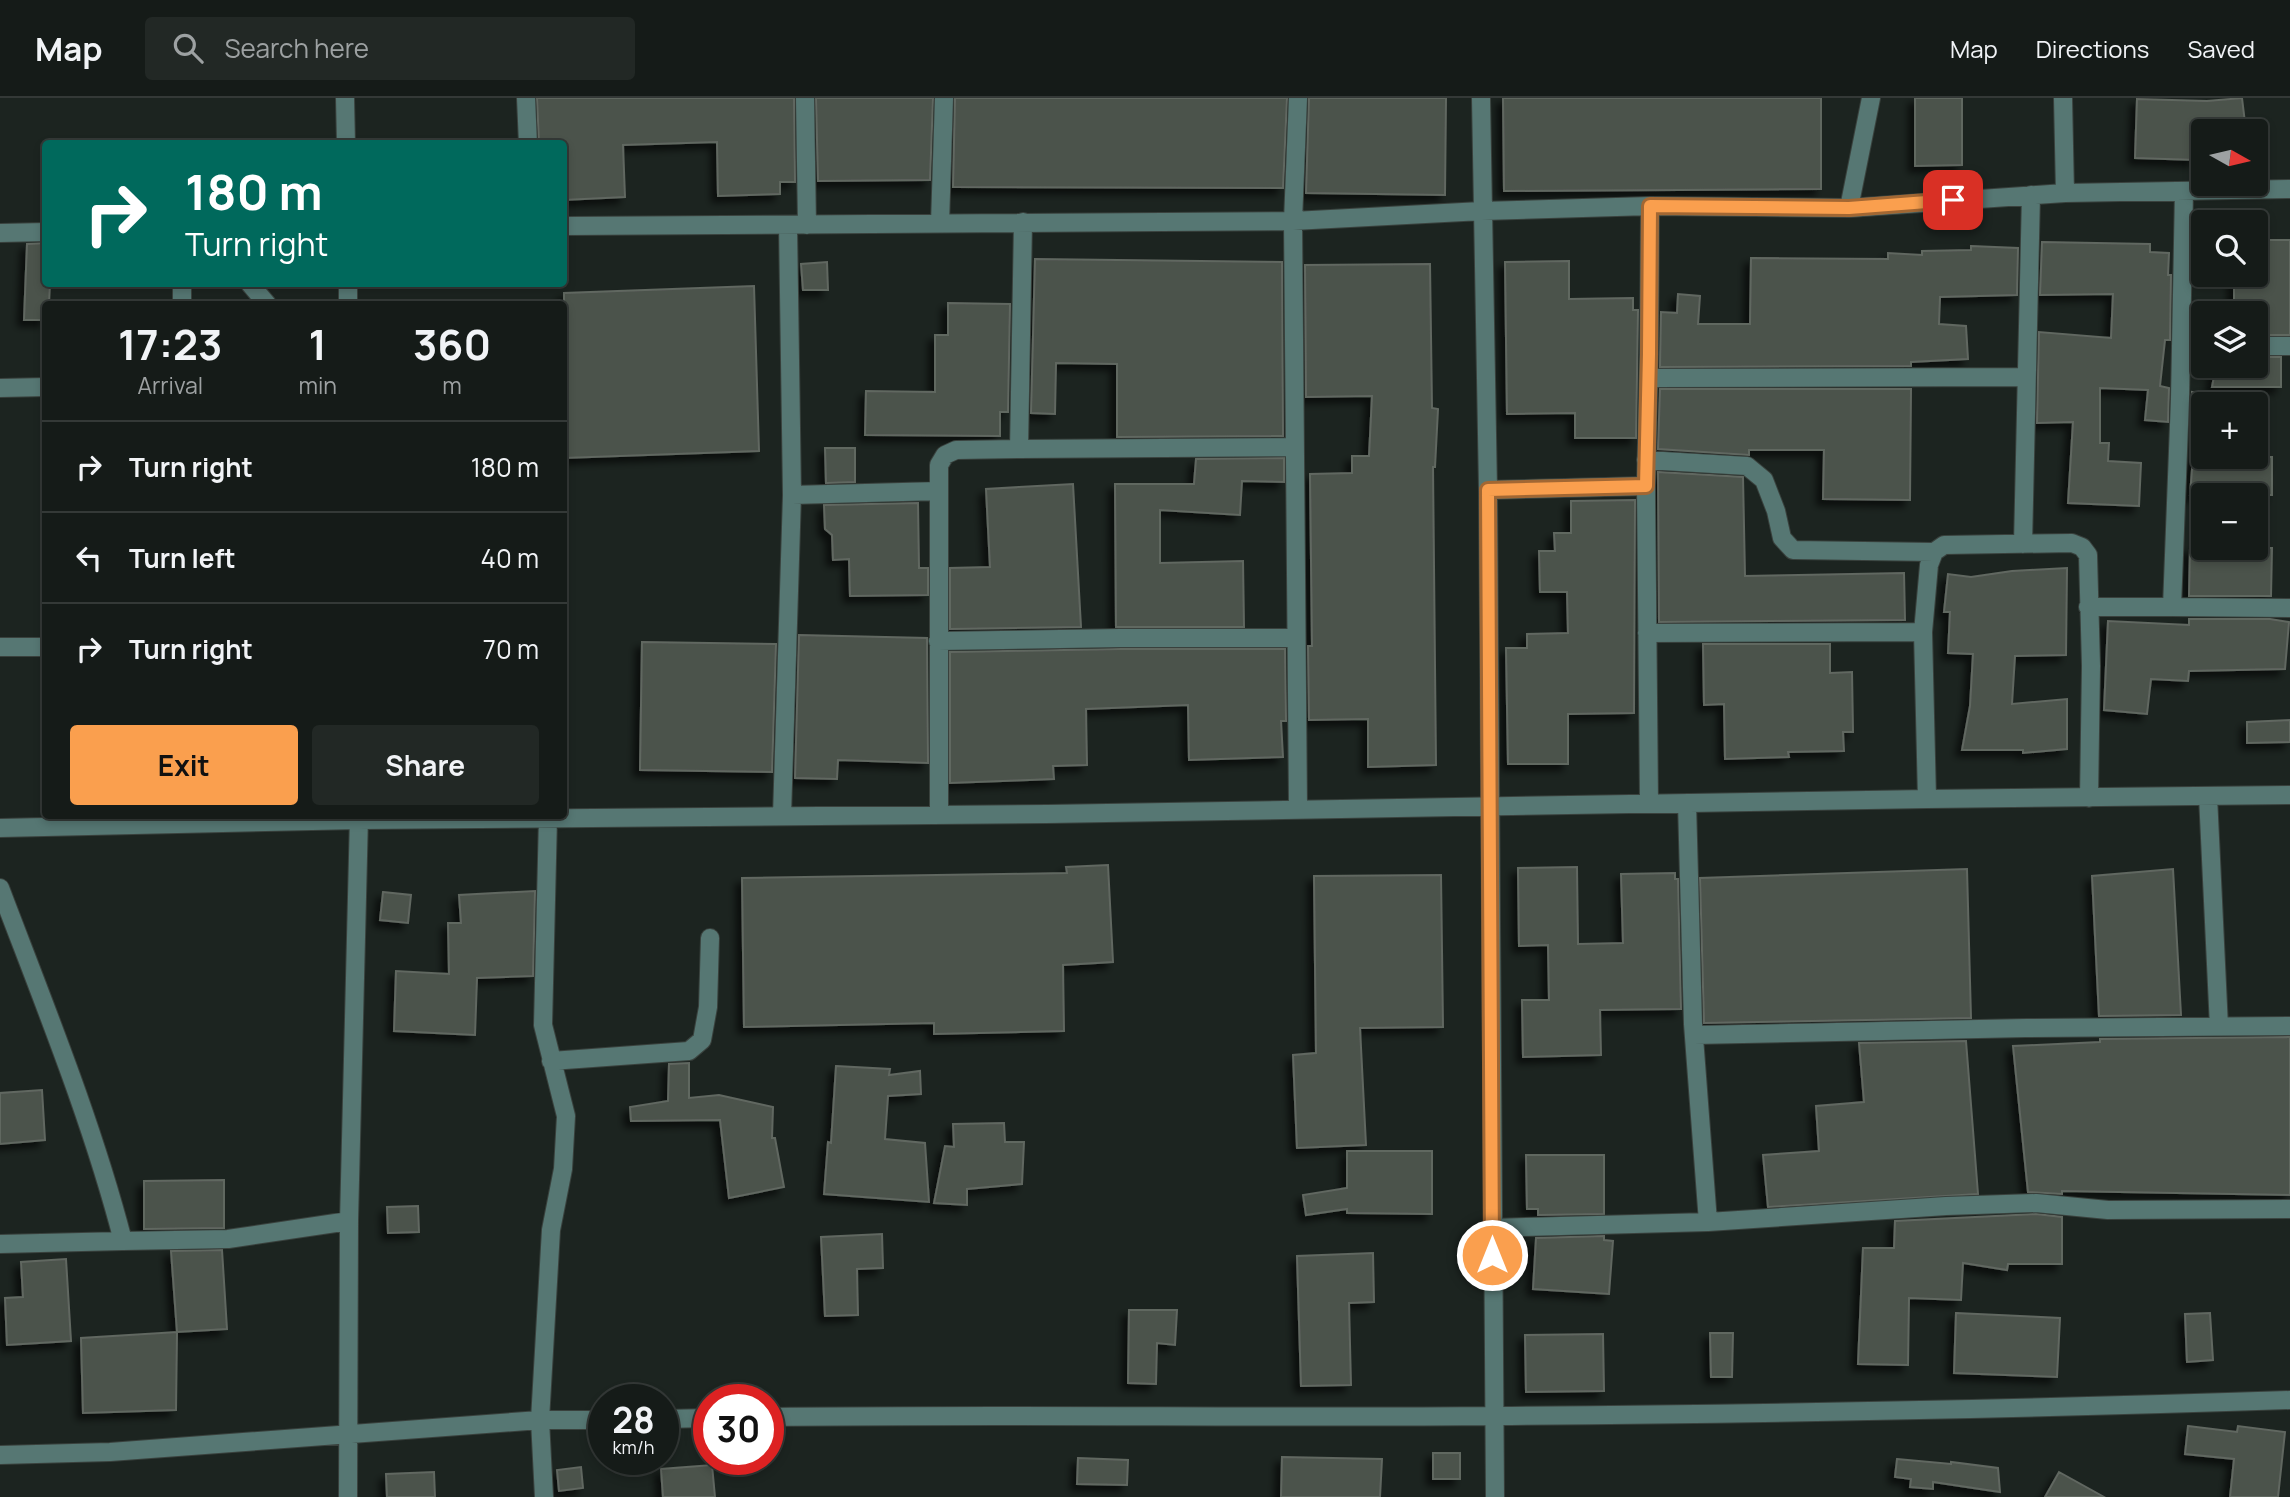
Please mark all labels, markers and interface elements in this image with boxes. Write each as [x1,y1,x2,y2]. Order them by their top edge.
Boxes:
search box [145,17,635,80]
text: Map [35,26,103,71]
icon: search [169,29,207,67]
text: Search here [225,30,369,66]
text: Map [1950,32,1998,65]
text: Directions [2036,32,2149,65]
text: Saved [2187,32,2255,65]
north arrow [2191,119,2268,196]
map controls [2191,119,2268,560]
text: 180 m [185,158,323,225]
icon: right [70,168,161,259]
pin [1923,170,1983,230]
icon: arrive [1934,181,1972,219]
button: search [2191,210,2268,287]
text: Turn right [185,222,328,266]
button: layers [2191,301,2268,378]
text: 17:23 [118,315,223,373]
text: 1 [309,315,327,373]
text: 360 [413,315,491,373]
text: Arrival [137,369,203,401]
text: min [298,369,337,401]
text: m [442,369,462,401]
button: + [2191,392,2268,469]
icon: right [70,448,108,486]
text: Turn right [129,449,253,485]
text: 180 m [471,449,539,485]
button: − [2191,483,2268,560]
icon: left [70,539,108,577]
text: Turn left [129,540,236,576]
text: 40 m [481,540,539,576]
icon: right [70,630,108,668]
text: Turn right [129,631,253,667]
text: 70 m [483,631,539,667]
button: Exit [70,725,298,805]
button: Share [312,725,539,805]
position arrow [1455,1218,1529,1292]
speed limit sign: 30 [693,1384,784,1475]
text: 28 [612,1396,655,1444]
text: km/h [613,1435,654,1459]

